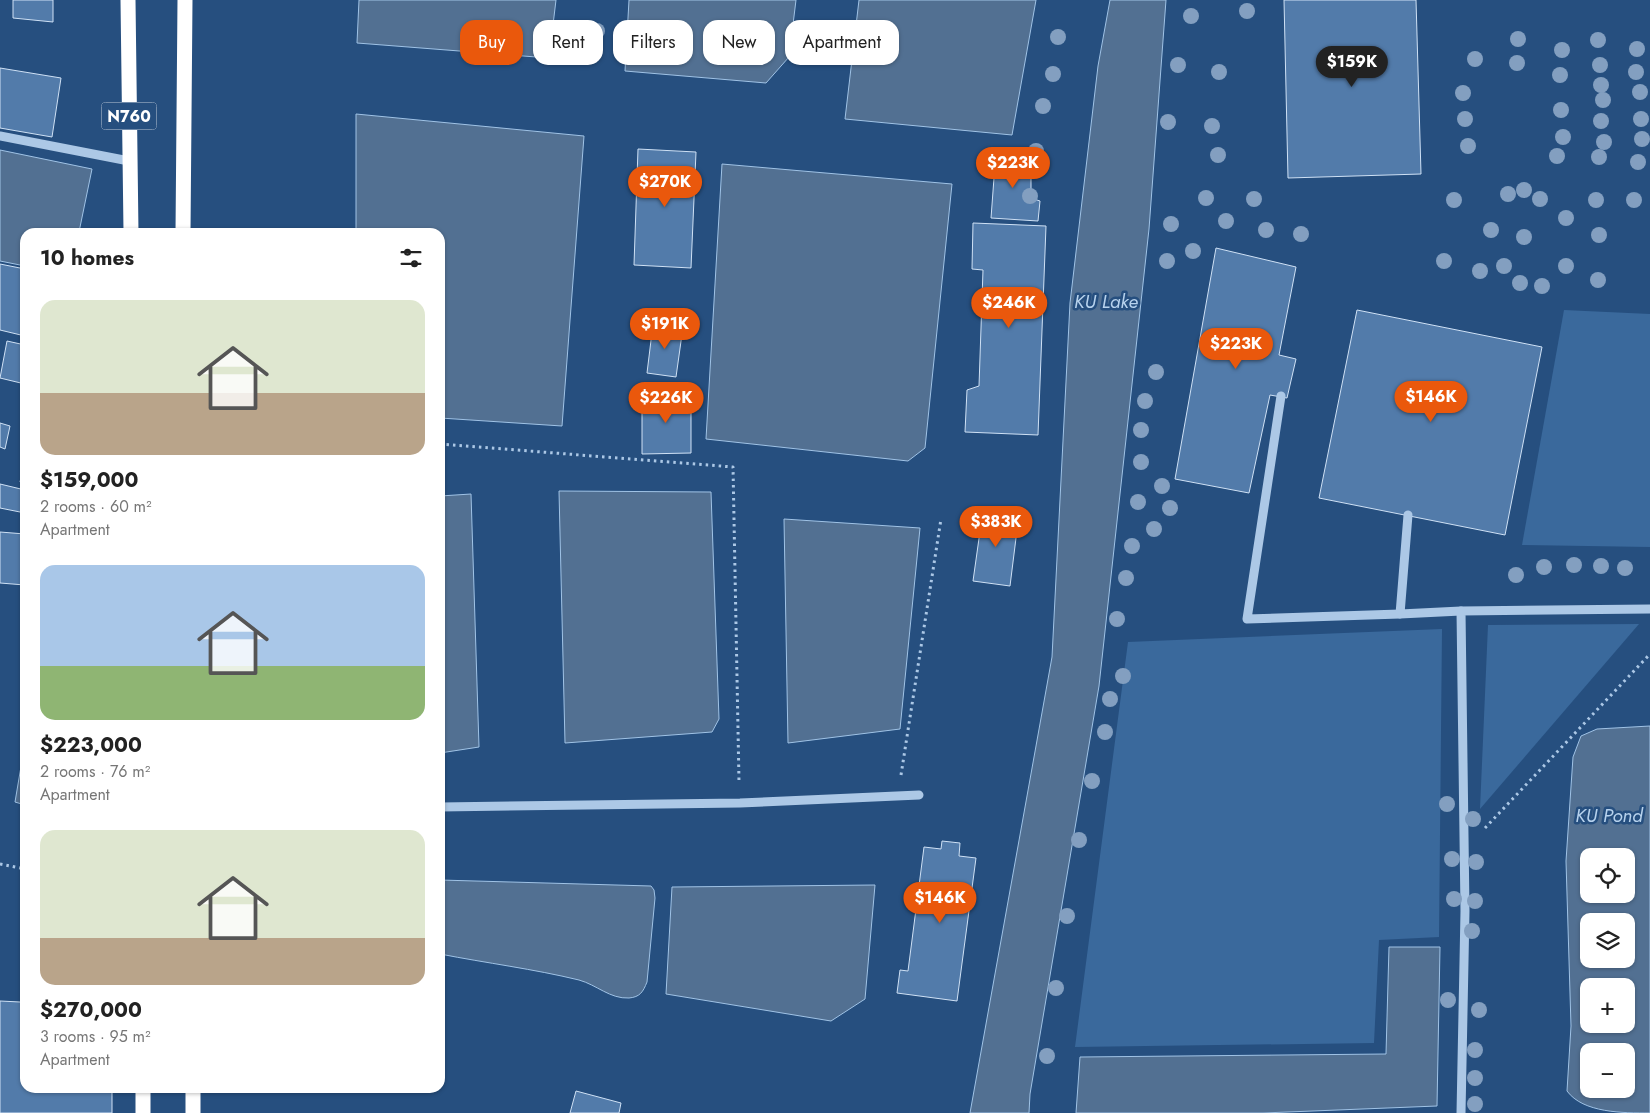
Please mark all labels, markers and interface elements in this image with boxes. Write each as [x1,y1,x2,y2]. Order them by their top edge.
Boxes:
chip: Buy [460,20,523,65]
chip: Rent [533,20,603,65]
chip: Filters [613,20,693,65]
chip: New [703,20,775,65]
chip: Apartment [785,20,899,65]
pin: $159K [1317,46,1387,88]
text: $159K [1327,50,1377,73]
road number: N760 [102,102,156,130]
pin: $223K [978,146,1048,189]
text: $223K [987,151,1039,174]
pin: $270K [630,166,700,208]
text: $270K [639,170,691,193]
text: 10 homes [40,243,134,273]
icon: filters [397,244,425,272]
pin: $246K [974,286,1044,329]
water label: KU Lake [1074,288,1138,315]
text: $246K [982,291,1036,314]
pin: $191K [630,308,700,350]
text: $191K [641,312,689,335]
pin: $223K [1201,328,1271,370]
text: $223K [1210,332,1262,355]
icon: home [188,333,278,423]
pin: $146K [1396,380,1466,423]
pin: $226K [631,382,701,424]
text: $146K [1405,385,1457,408]
text: $226K [640,386,692,409]
text: $159,000 [40,465,138,495]
text: 2 rooms · 60 m² [40,495,152,518]
pin: $383K [961,506,1031,548]
text: $383K [970,510,1022,533]
text: Apartment [40,518,110,541]
icon: home [188,598,278,688]
text: $223,000 [40,730,142,760]
text: 2 rooms · 76 m² [40,760,150,783]
text: Apartment [40,783,110,806]
water label: KU Pond [1575,802,1644,829]
map controls [1580,848,1635,1098]
button: locate [1580,848,1635,903]
icon: home [188,863,278,953]
pin: $146K [905,882,975,924]
text: $146K [914,886,966,909]
button: layers [1580,913,1635,968]
button: + [1580,978,1635,1033]
text: $270,000 [40,995,142,1025]
text: 3 rooms · 95 m² [40,1025,151,1048]
button: − [1580,1043,1635,1098]
text: Apartment [40,1048,110,1071]

